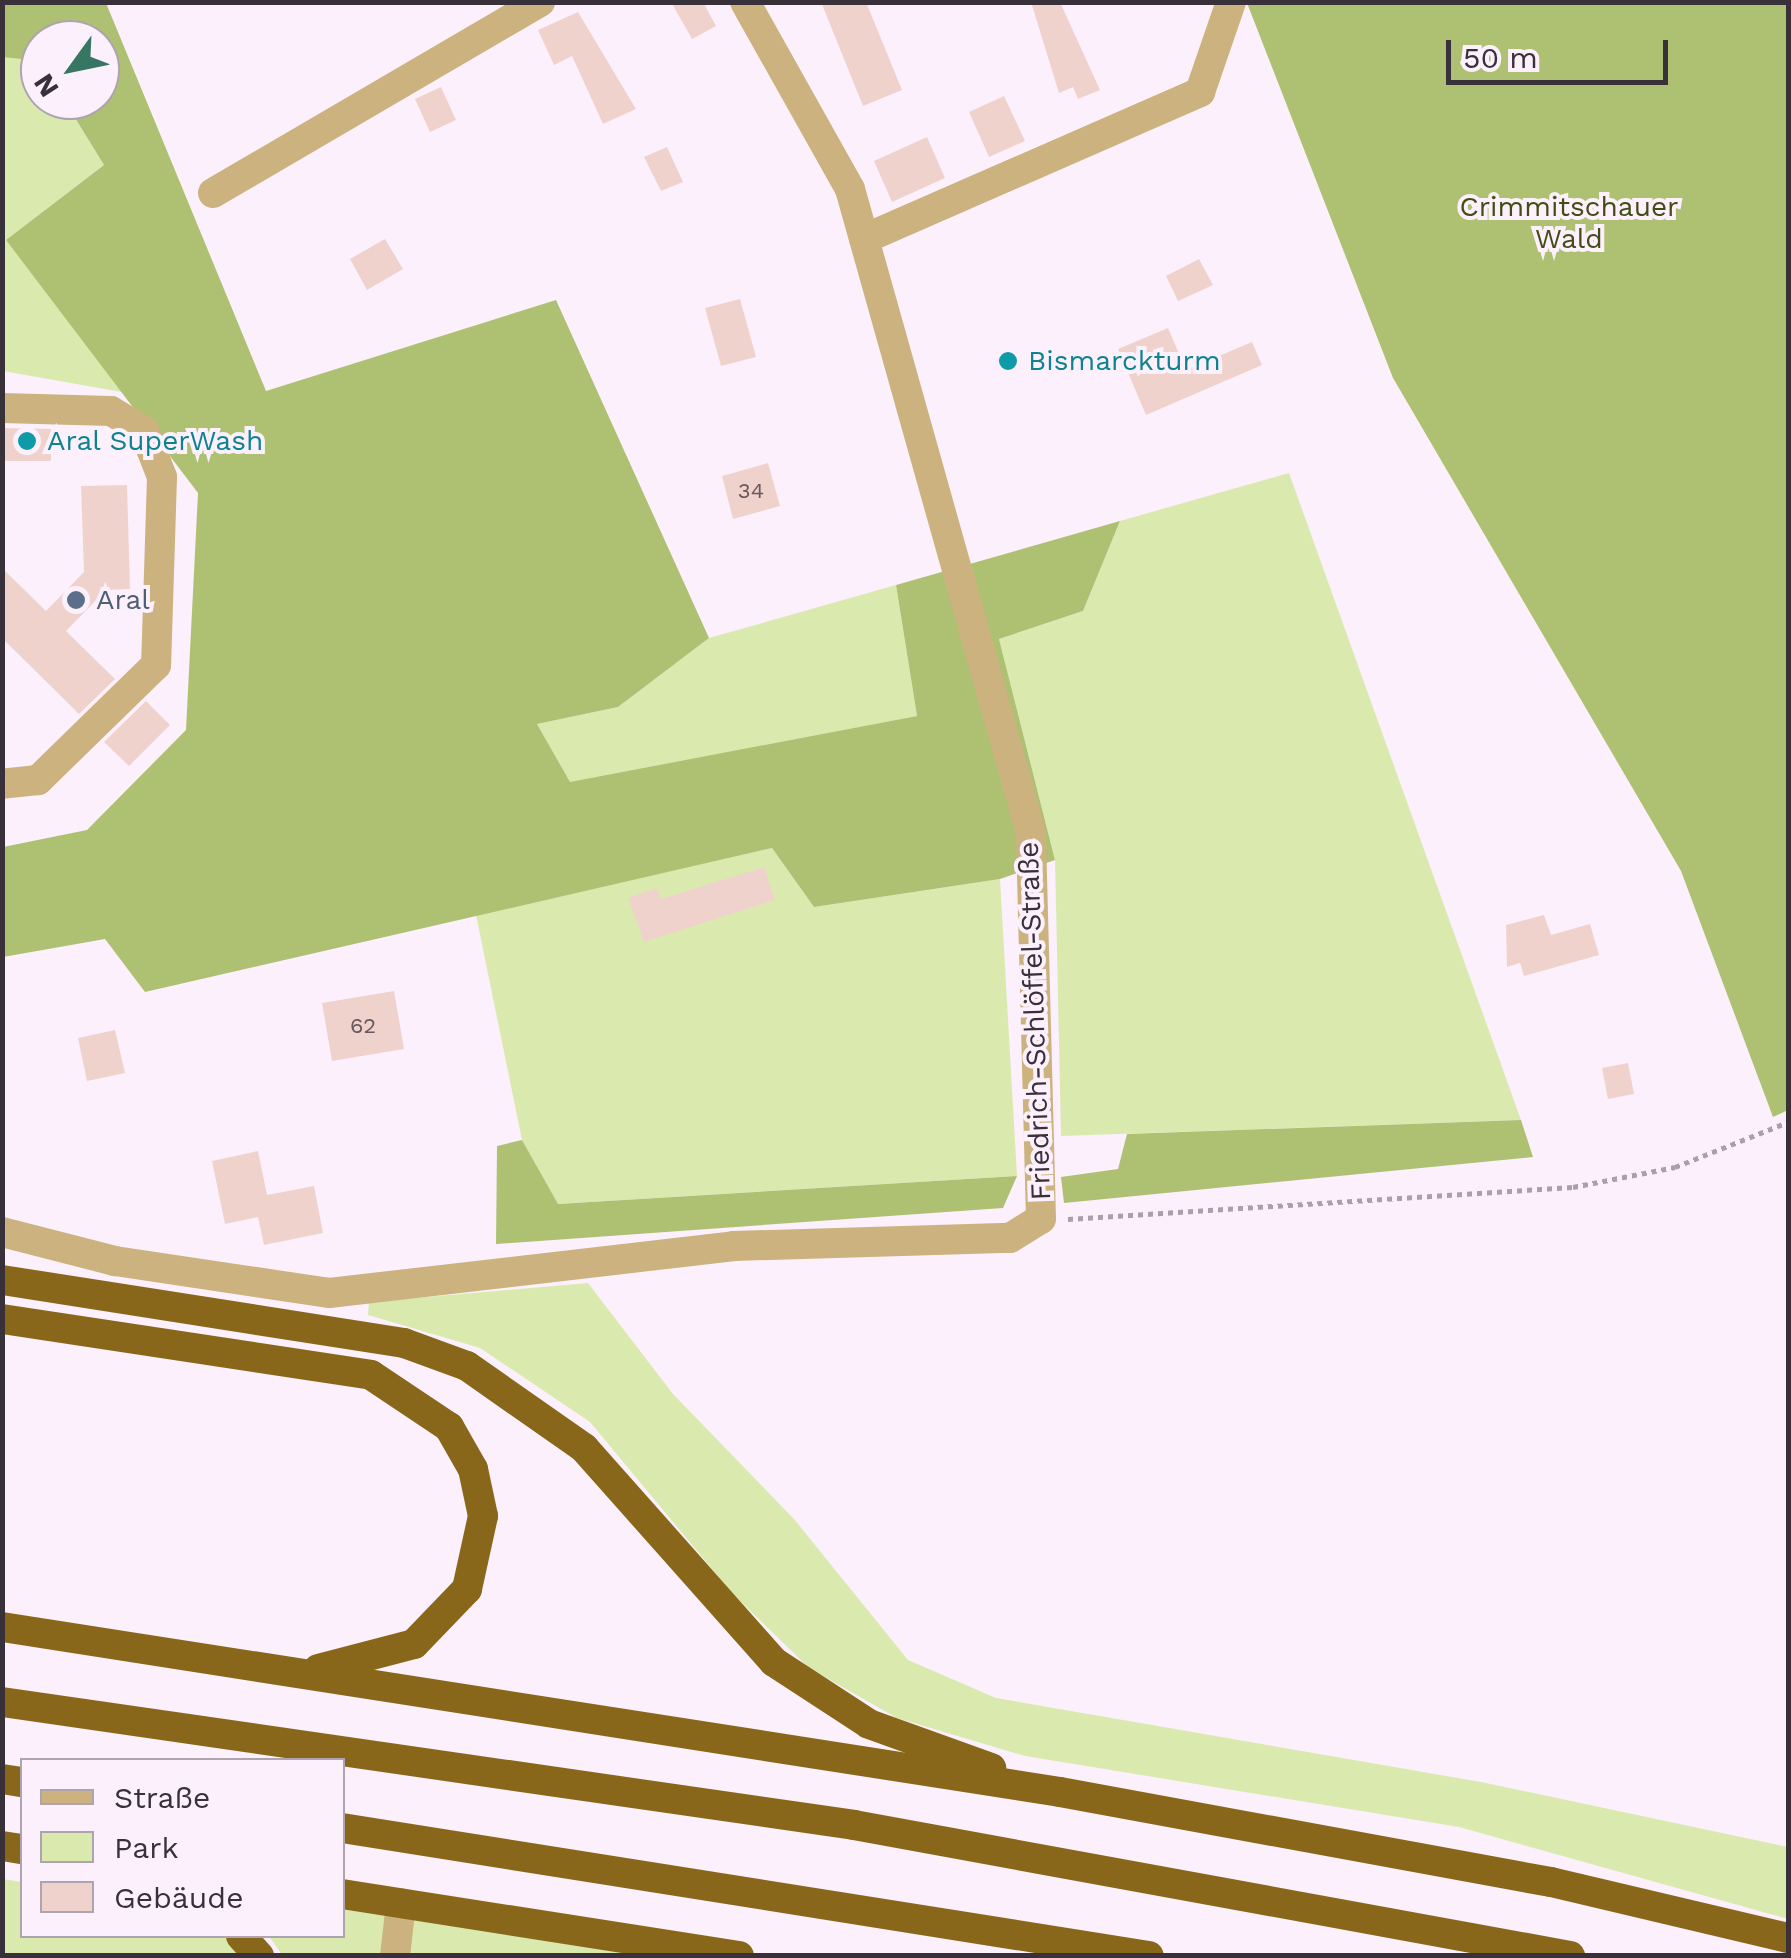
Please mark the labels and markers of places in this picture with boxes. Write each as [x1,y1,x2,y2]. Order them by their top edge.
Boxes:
place label: Bismarckturm [1028,344,1221,378]
marker: Bismarckturm [997,350,1019,372]
place label: Aral SuperWash [47,424,264,458]
marker: Aral SuperWash [16,430,38,452]
place label: Aral [96,583,150,617]
marker: Aral [65,589,87,611]

